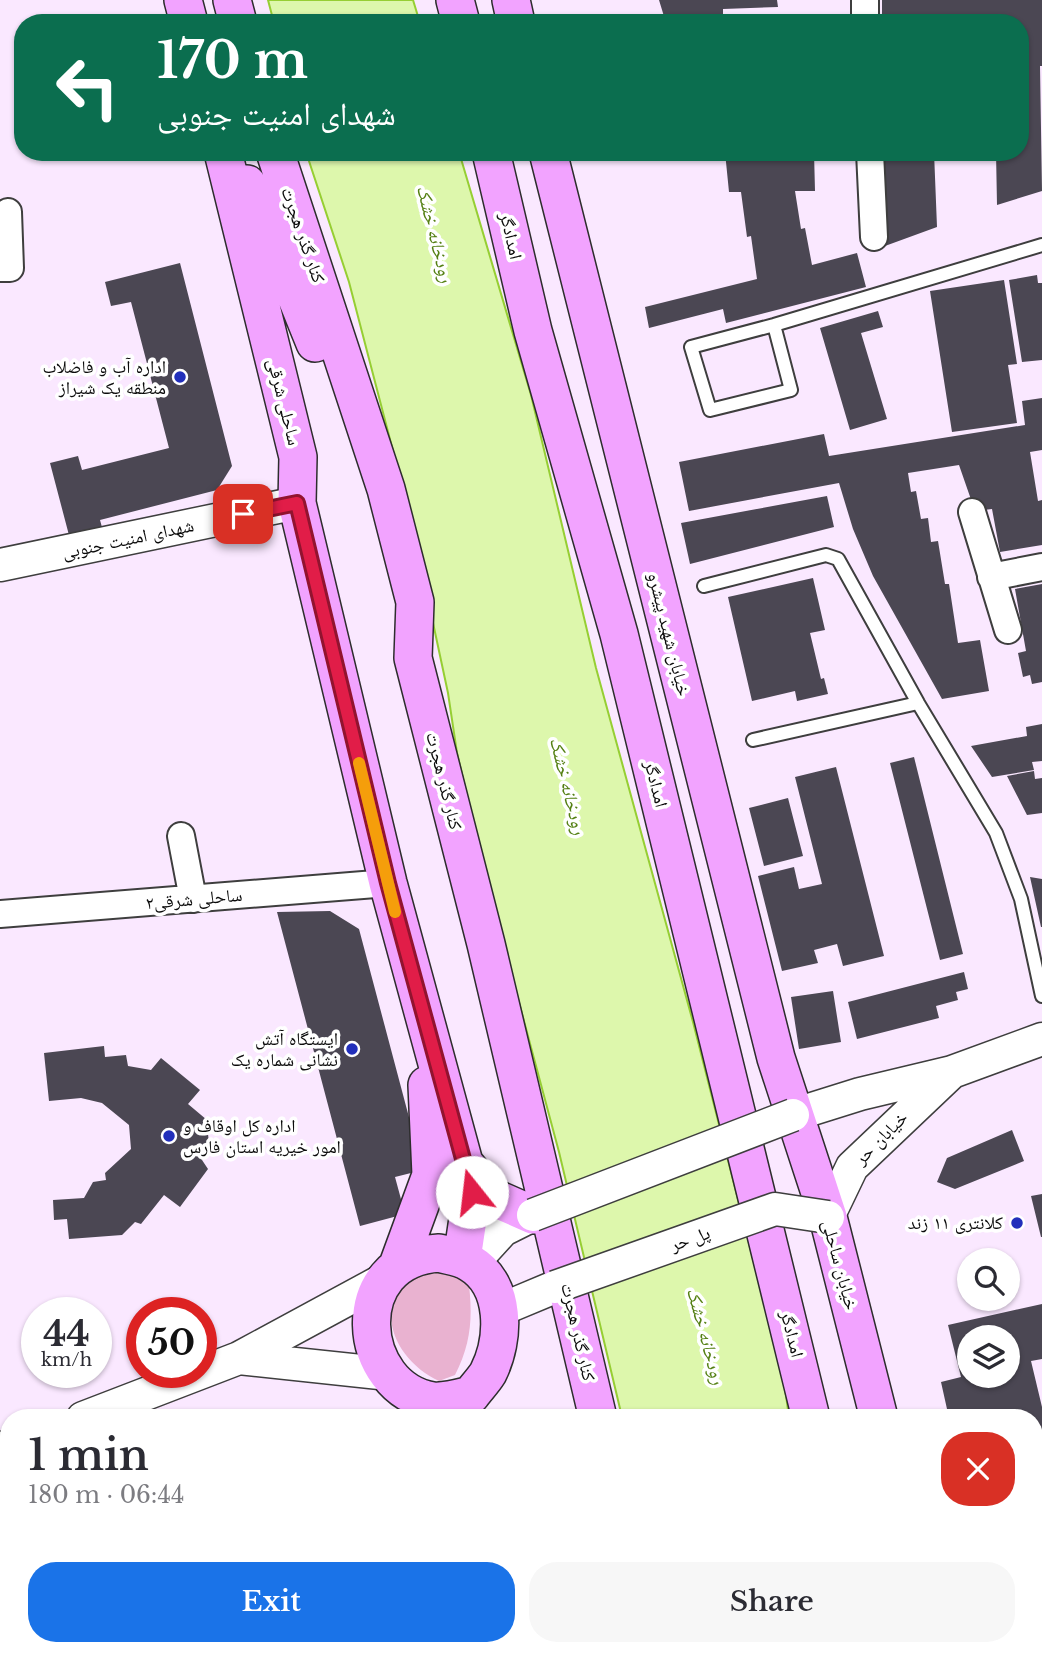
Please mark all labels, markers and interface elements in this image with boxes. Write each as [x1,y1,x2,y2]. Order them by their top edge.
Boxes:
text: 170 m [157,30,308,91]
icon: left [42,42,133,133]
text: شهدای امنیت جنوبی [157,94,396,134]
water label: رودخانه خشک [412,183,458,285]
street label: کنار گذر هجرت [276,184,330,286]
street label: امدادگر [495,209,527,262]
place label: اداره آب و فاضلاب منطقه یک شیراز [42,356,166,399]
street label: ساحلی شرقی [263,356,305,448]
marker: اداره آب و فاضلاب منطقه یک شیراز [172,369,188,385]
pin [213,484,273,544]
icon: arrive [224,495,262,533]
street label: شهدای امنیت جنوبی [60,514,196,564]
street label: خیابان شهید پیشرو [643,570,695,698]
street label: کنار گذر هجرت [421,730,467,833]
water label: رودخانه خشک [545,735,591,837]
street label: امدادگر [639,757,672,810]
street label: ساحلی شرقی۲ [145,884,243,914]
place label: ایستگاه آتش نشانی شماره یک [231,1028,338,1071]
marker: ایستگاه آتش نشانی شماره یک [344,1041,360,1057]
street label: خیابان حر [849,1107,912,1170]
place label: اداره کل اوقاف و امور خیریه استان فارس [183,1115,341,1158]
marker: اداره کل اوقاف و امور خیریه استان فارس [161,1128,177,1144]
position arrow [435,1155,509,1229]
place label: کلانتری ۱۱ زند [908,1212,1004,1234]
marker: کلانتری ۱۱ زند [1009,1215,1025,1231]
street label: خیابان ساحلی [817,1218,863,1312]
street label: پل حر [666,1222,713,1257]
map controls [957,1248,1020,1388]
button: search [957,1248,1020,1311]
street label: کنار گذر هجرت [556,1281,600,1384]
water label: رودخانه خشک [682,1285,730,1387]
speed limit sign: 50 [126,1297,217,1388]
street label: امدادگر [775,1307,808,1360]
text: 44 [43,1312,90,1355]
button: layers [957,1325,1020,1388]
text: km/h [41,1349,92,1371]
text: 1 min [28,1429,149,1481]
button: close [941,1432,1015,1506]
text: 180 m · 06:44 [28,1481,184,1509]
button: Exit [28,1562,515,1642]
button: Share [529,1562,1015,1642]

